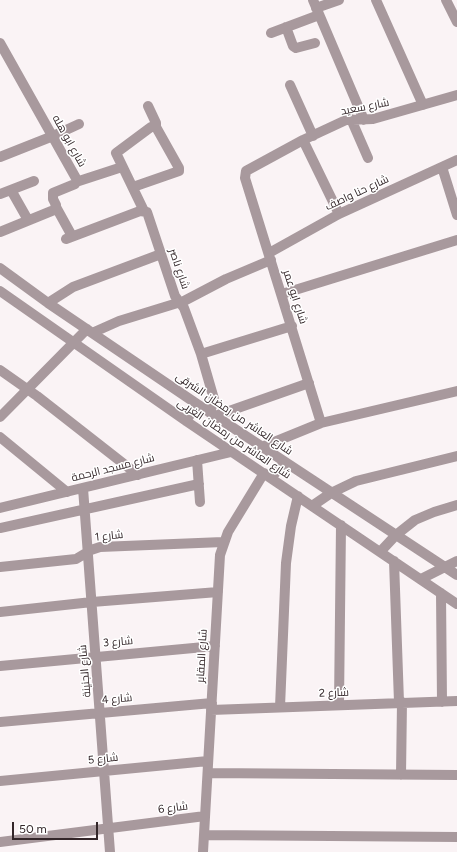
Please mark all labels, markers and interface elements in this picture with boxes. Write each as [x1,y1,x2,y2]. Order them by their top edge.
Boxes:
street label: شارع سعيد [340,96,390,118]
street label: شارع ابو هله [49,113,89,169]
street label: شارع حنا واصف [323,172,391,214]
street label: شارع ناصر [166,247,192,291]
street label: شارع ابو عمر [280,268,310,326]
street label: شارع العاشر من رمضان الشرقى [173,370,295,458]
street label: شارع العاشر من رمضان الغربى [175,396,293,482]
street label: شارع مسجد الرحمة [70,451,156,485]
street label: شارع 1 [94,528,124,544]
street label: شارع المقابر [194,629,210,683]
street label: شارع 3 [102,634,134,650]
street label: شارع الجنينة [76,644,94,698]
street label: شارع 2 [319,686,349,700]
street label: شارع 4 [101,691,133,707]
street label: شارع 5 [87,751,119,767]
street label: شارع 6 [157,800,189,816]
scale bar [14,814,100,840]
text: 50 m [19,822,47,836]

